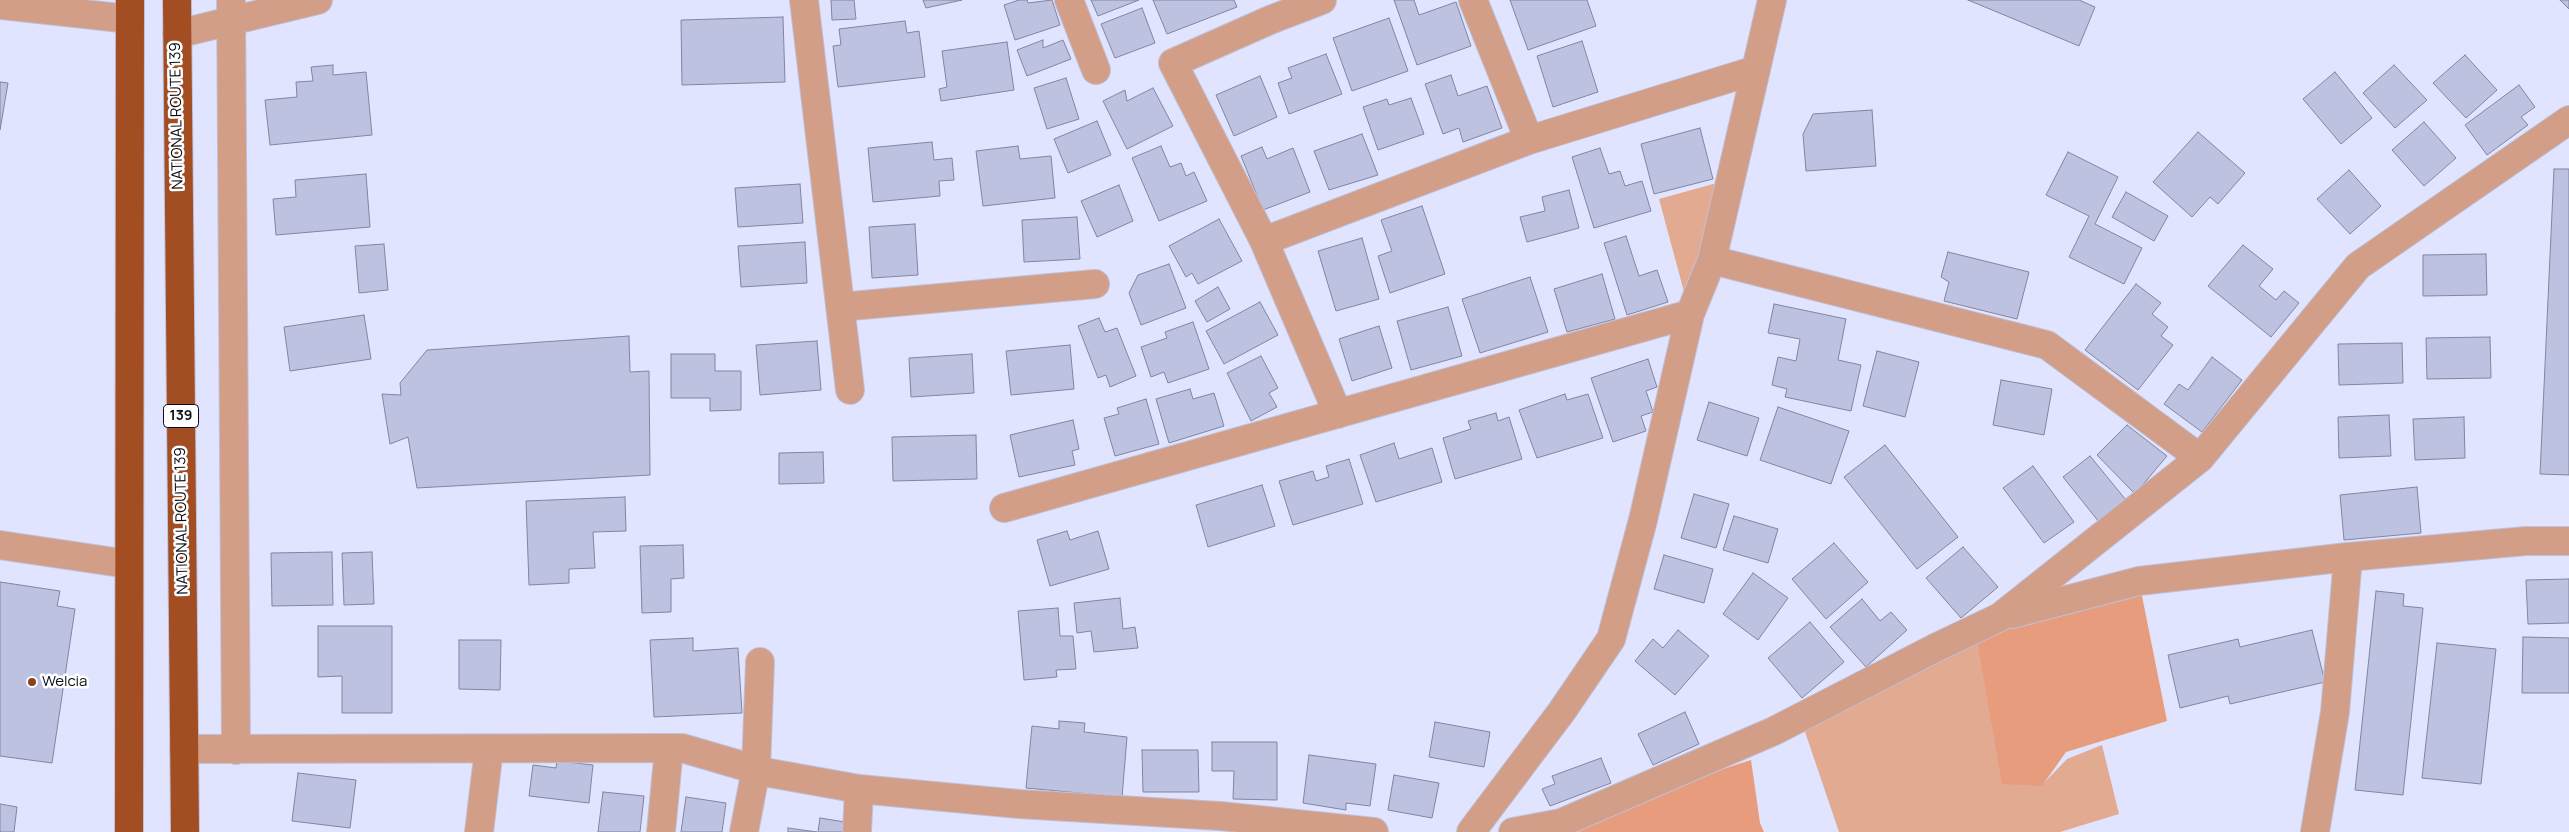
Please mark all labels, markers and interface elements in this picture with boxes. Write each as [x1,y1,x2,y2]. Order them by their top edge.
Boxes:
street label: NATIONAL ROUTE 139 [167,42,187,190]
road number: 139 [164,404,198,428]
street label: NATIONAL ROUTE 139 [172,447,192,595]
place label: Welcia [42,673,87,691]
marker: Welcia [26,676,38,688]

